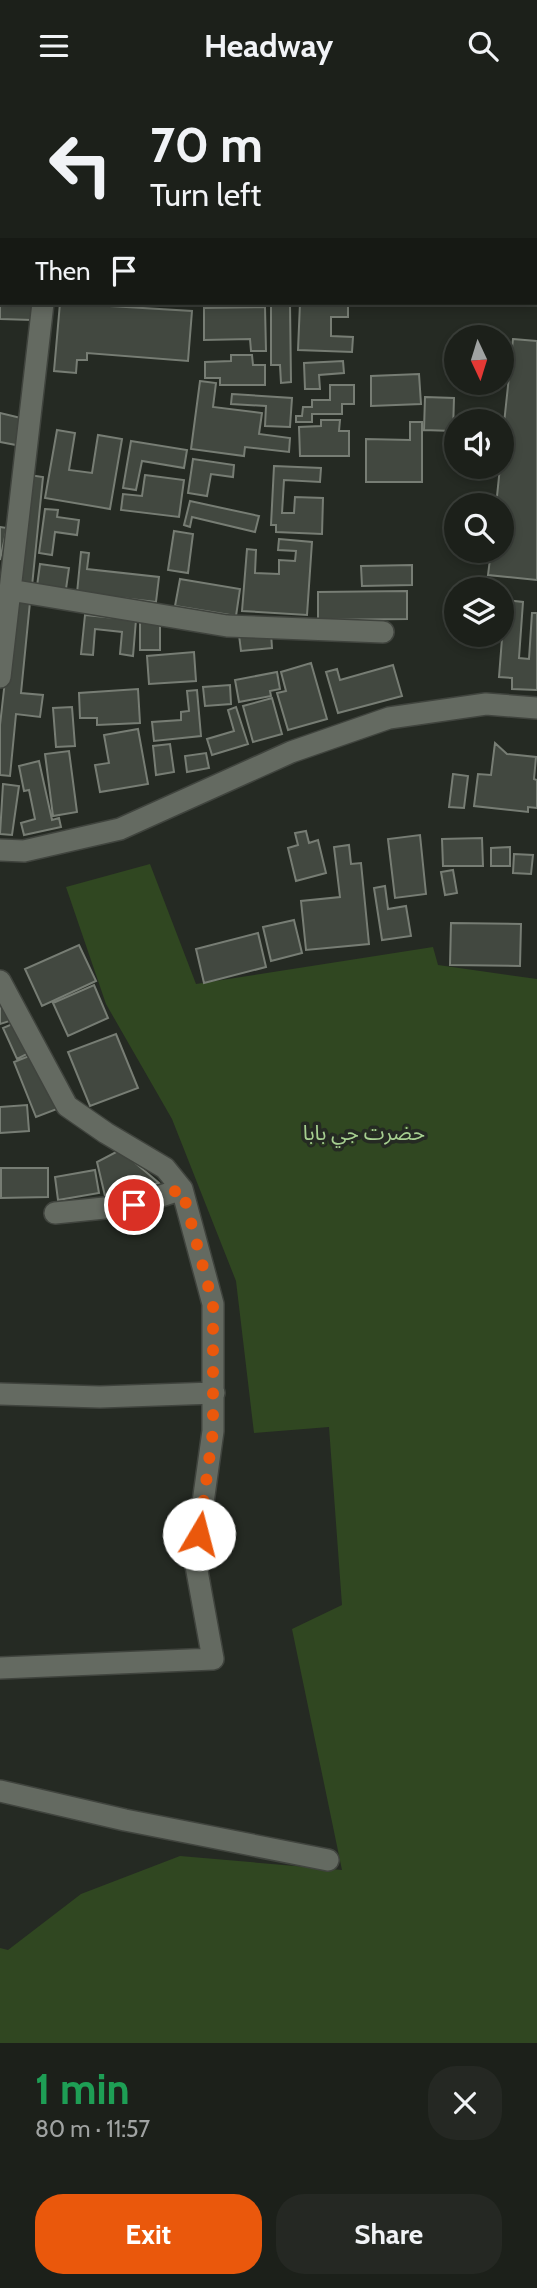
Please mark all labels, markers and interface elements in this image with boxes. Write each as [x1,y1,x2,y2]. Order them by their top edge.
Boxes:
text: Headway [204,26,333,65]
icon: menu [35,27,73,65]
icon: search [464,27,502,65]
text: 70 m [150,115,263,174]
icon: left [35,119,126,210]
text: Turn left [150,175,261,214]
icon: arrive [105,252,143,290]
text: Then [35,255,91,287]
north arrow [444,325,514,395]
map controls [444,325,514,647]
button: sound [444,409,514,479]
button: search [444,493,514,563]
button: layers [444,577,514,647]
park label: حضرت جي بابا [303,1120,425,1148]
pin [104,1175,164,1235]
icon: arrive [115,1186,153,1224]
position arrow [162,1497,236,1571]
text: 1 min [35,2063,130,2115]
button: close [428,2066,502,2140]
text: 80 m · 11:57 [35,2115,150,2143]
button: Exit [35,2194,262,2274]
button: Share [276,2194,502,2274]

